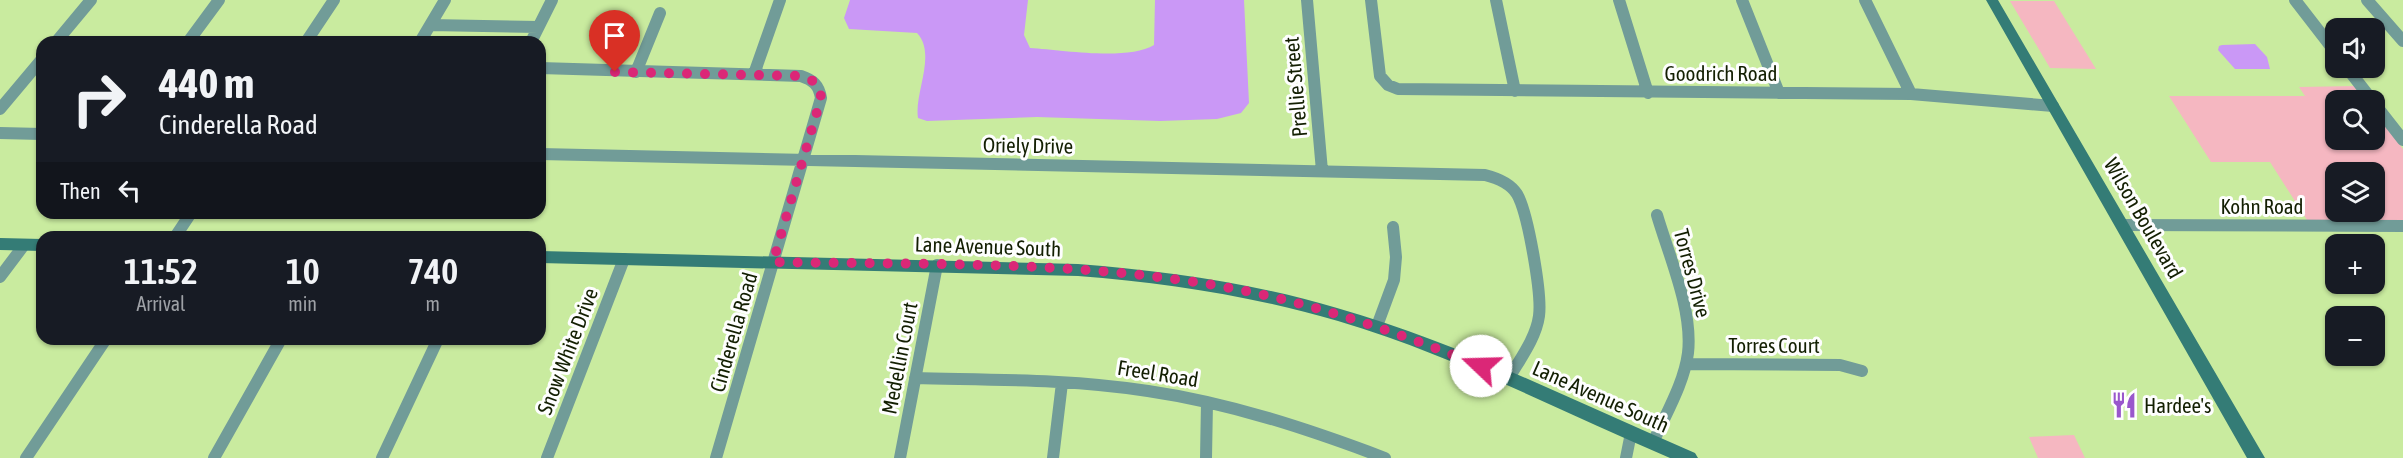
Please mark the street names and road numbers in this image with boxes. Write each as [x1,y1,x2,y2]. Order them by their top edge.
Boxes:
street label: Prellie Street [1279,36,1311,138]
street label: Goodrich Road [1665,61,1777,85]
street label: Oriely Drive [983,132,1073,158]
street label: Wilson Boulevard [2100,154,2188,282]
street label: Kohn Road [2220,194,2304,218]
street label: Torres Drive [1670,226,1716,320]
street label: Lane Avenue South [914,231,1062,261]
street label: Cinderella Road [704,269,762,395]
street label: Snow White Drive [532,284,602,418]
street label: Medellin Court [876,300,922,416]
street label: Torres Court [1728,333,1820,357]
street label: Freel Road [1116,355,1200,391]
street label: Lane Avenue South [1529,355,1673,437]

